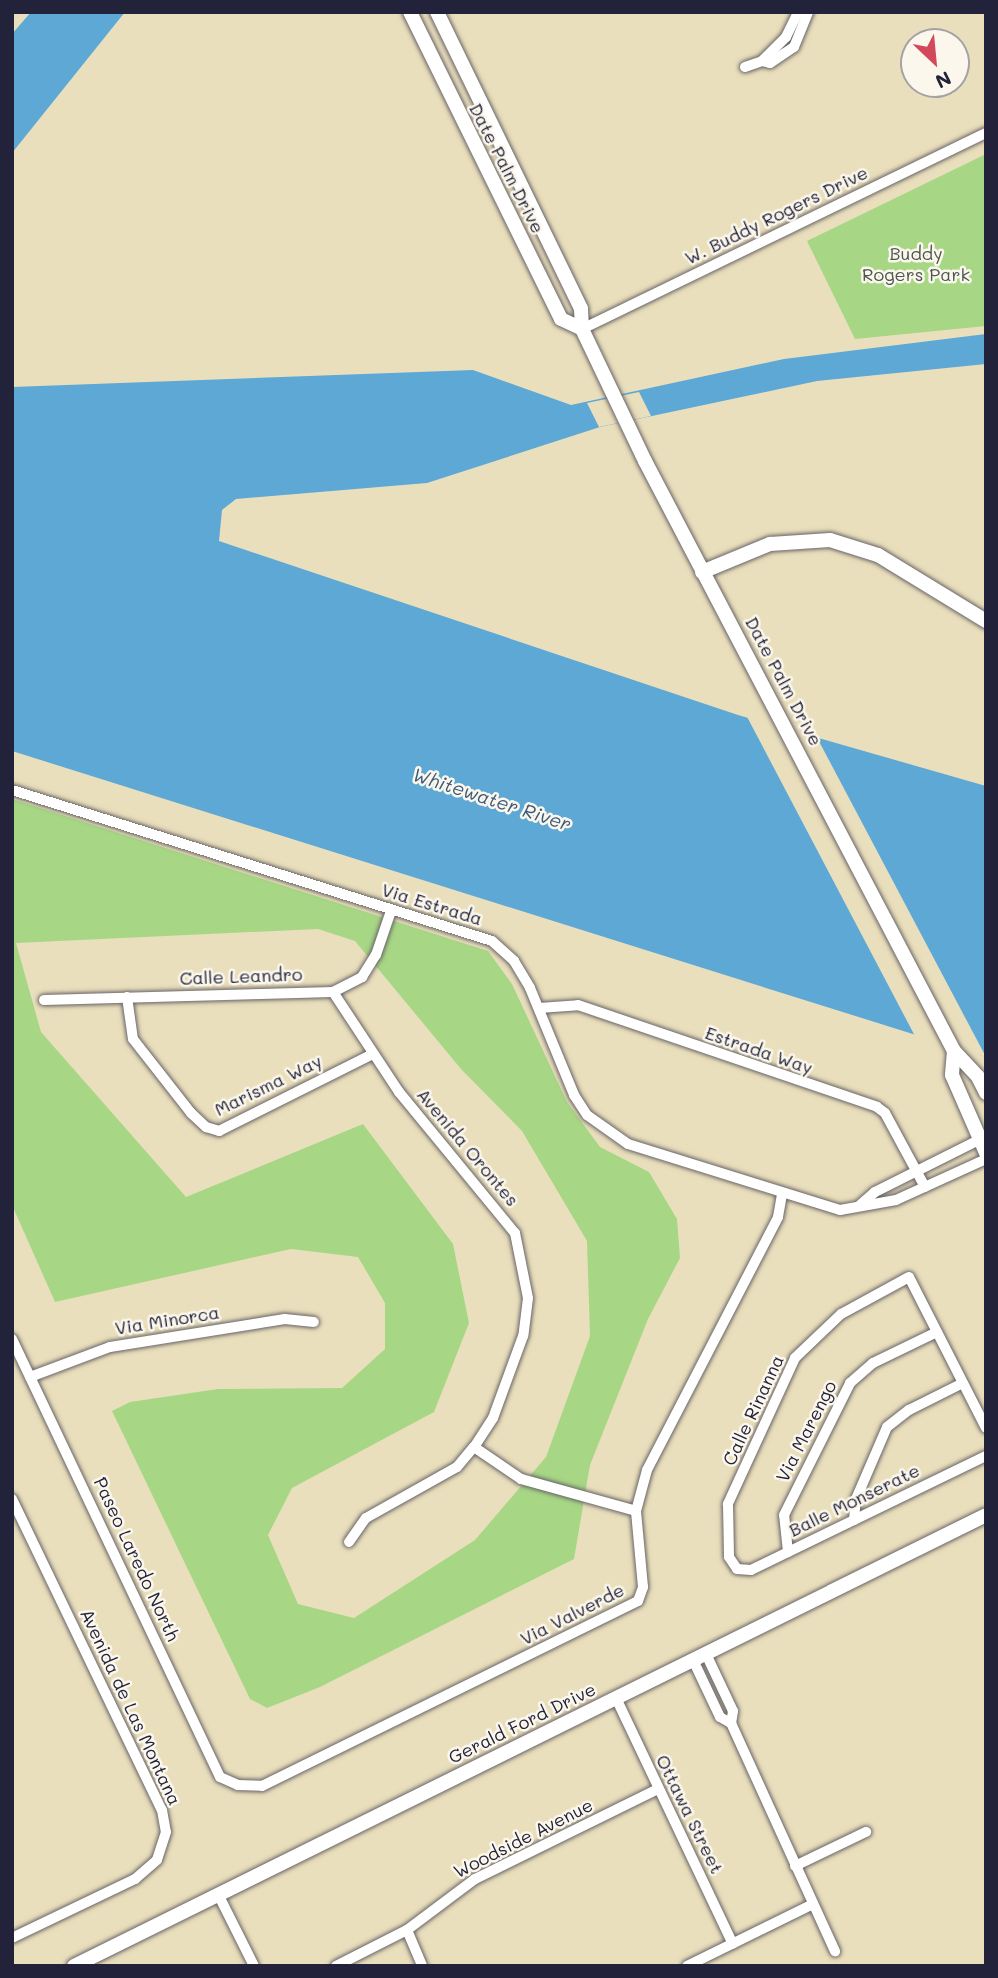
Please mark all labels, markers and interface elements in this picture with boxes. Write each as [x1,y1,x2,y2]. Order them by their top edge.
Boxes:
north arrow [900,28,970,98]
text: N [932,66,956,95]
street label: Date Palm Drive [465,99,549,237]
street label: W. Buddy Rogers Drive [681,161,871,269]
park label: Buddy Rogers Park [862,243,970,286]
street label: Date Palm Drive [741,613,827,749]
water label: Whitewater River [410,763,574,835]
street label: Via Estrada [379,878,485,930]
street label: Calle Leandro [179,963,303,989]
street label: Estrada Way [703,1022,815,1078]
street label: Marisma Way [211,1050,325,1120]
street label: Avenida Orontes [413,1084,523,1210]
street label: Via Minorca [113,1301,221,1339]
street label: Calle Rinanna [718,1351,788,1469]
street label: Via Marengo [771,1377,841,1485]
street label: Balle Monserate [785,1459,923,1541]
street label: Paseo Laredo North [90,1474,184,1644]
street label: Via Valverde [516,1579,628,1649]
street label: Avenida de Las Montana [76,1605,186,1809]
street label: Gerald Ford Drive [445,1678,599,1768]
street label: Ottawa Street [652,1751,728,1877]
street label: Woodside Avenue [450,1794,596,1882]

